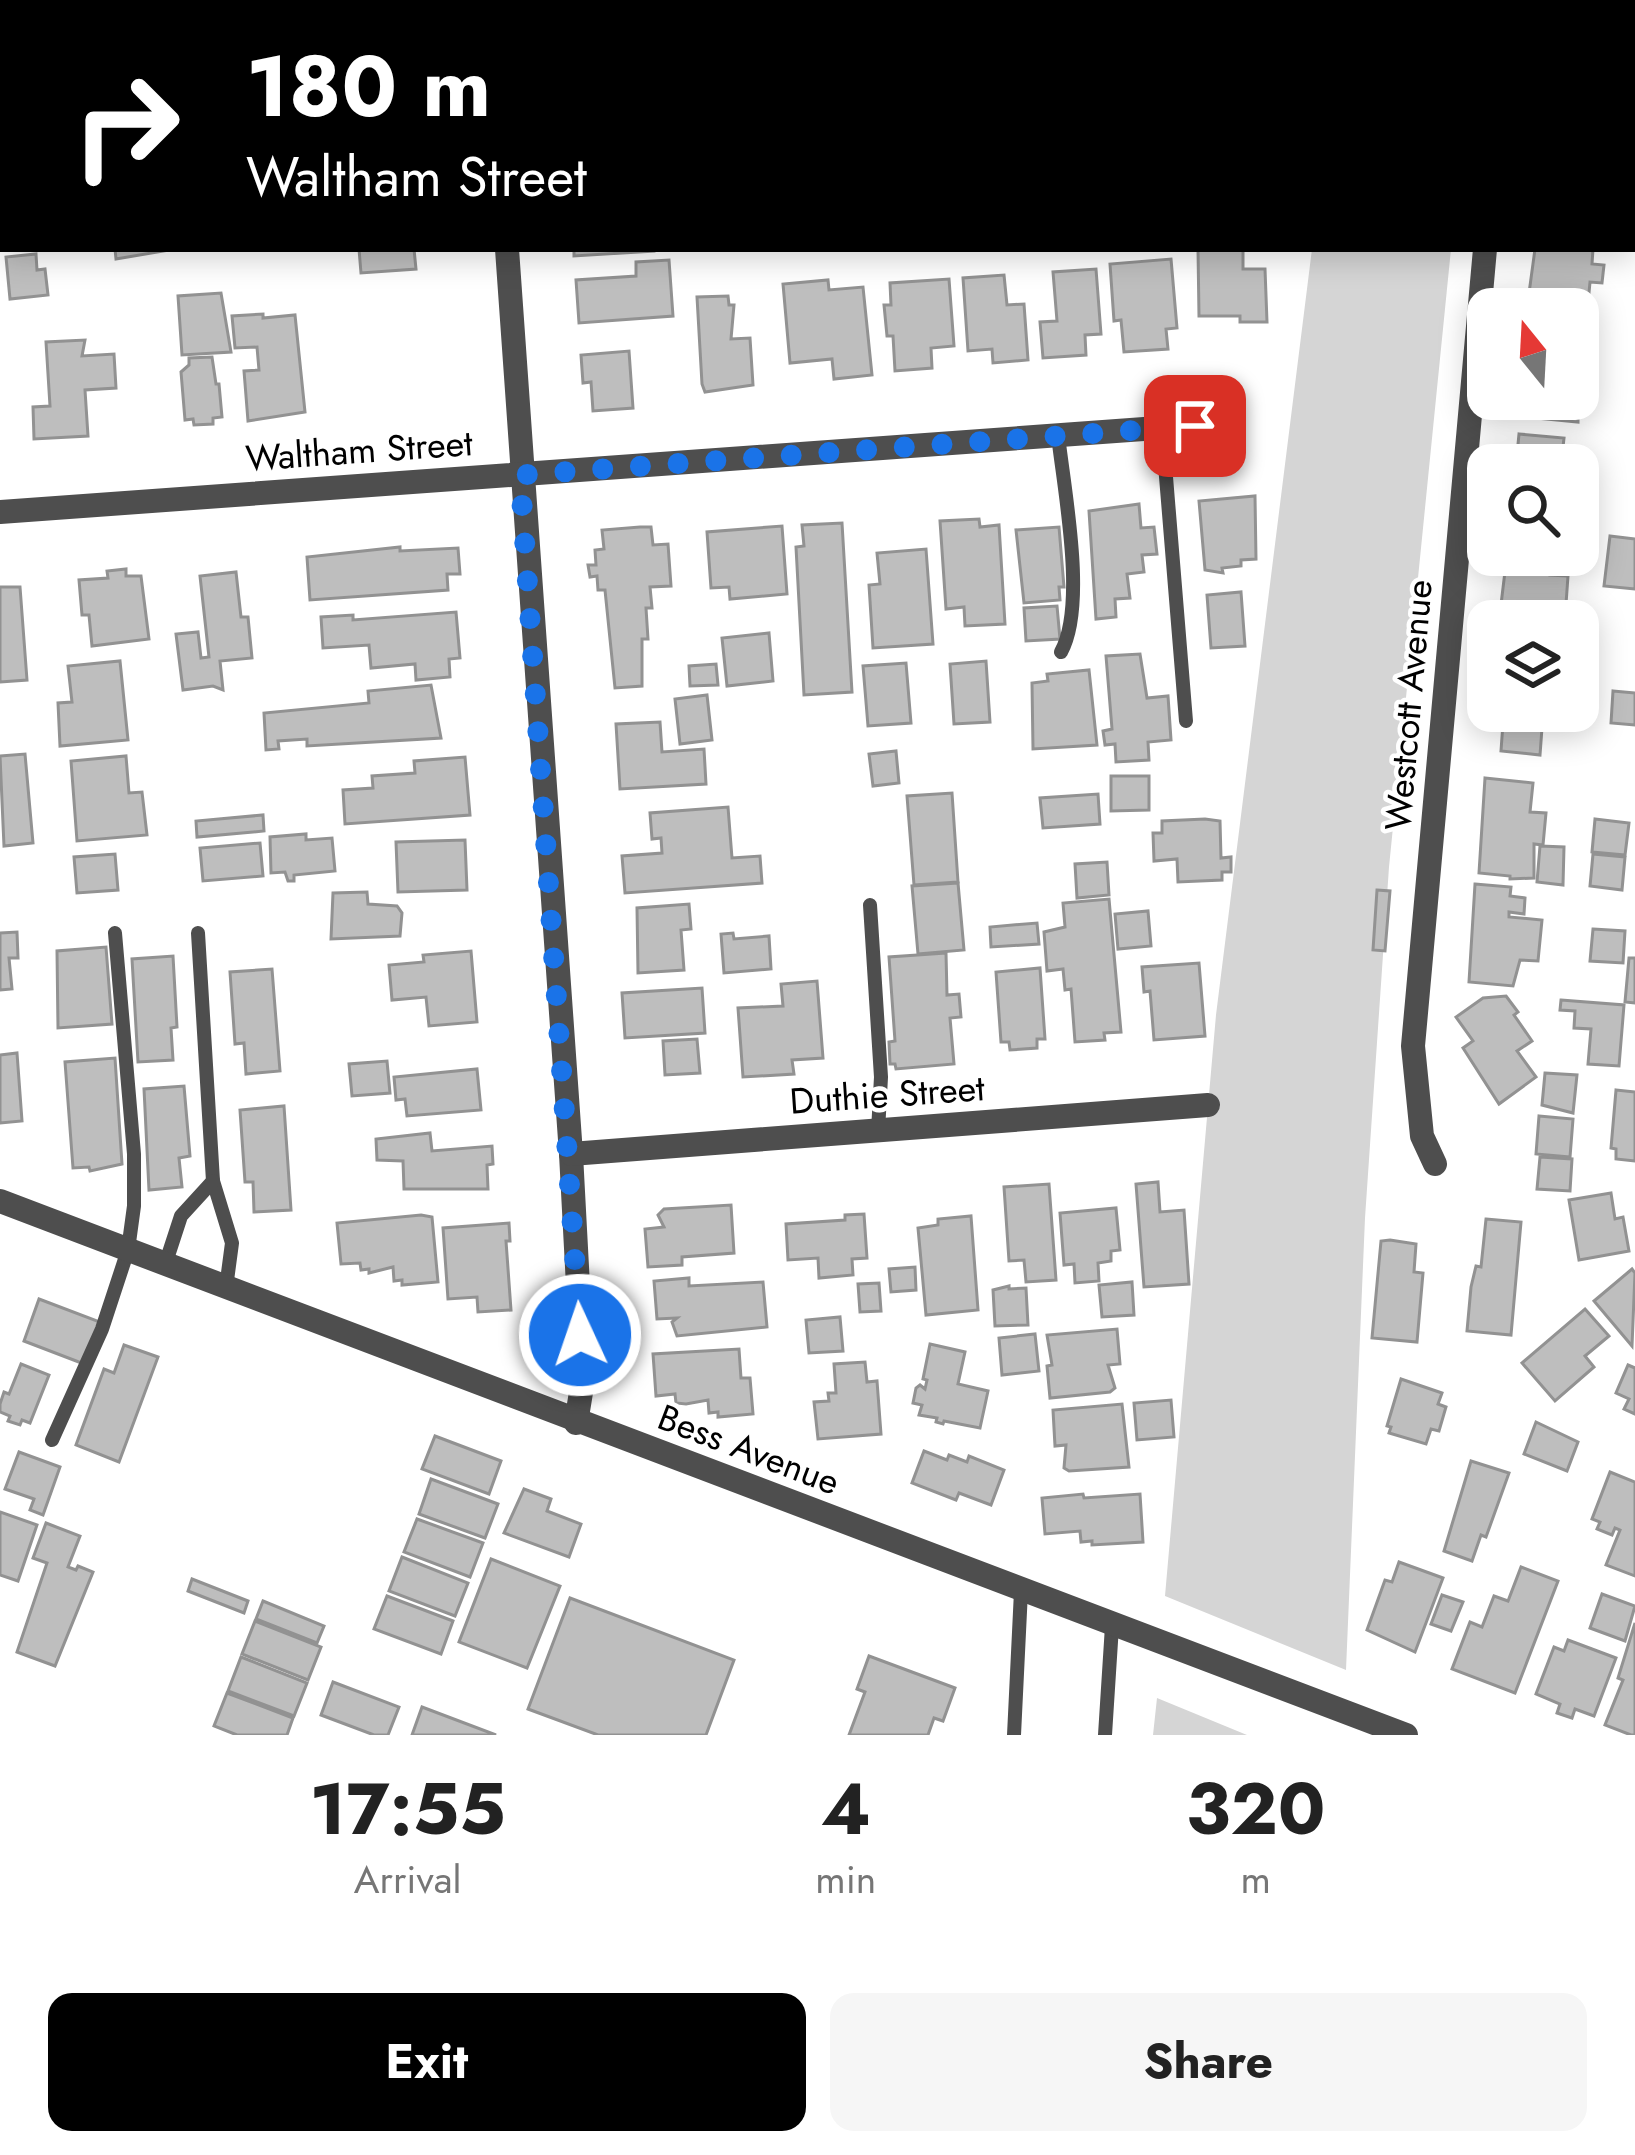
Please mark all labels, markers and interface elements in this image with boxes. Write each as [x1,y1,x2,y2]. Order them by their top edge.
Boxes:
text: 180 m [246,26,491,148]
icon: right [48,48,204,204]
text: Waltham Street [246,138,587,216]
north arrow [1467,288,1599,420]
map controls [1467,288,1599,732]
pin [1144,375,1246,477]
icon: arrive [1162,393,1228,459]
street label: Waltham Street [244,416,475,484]
button: search [1467,444,1599,576]
street label: Westcott Avenue [1371,577,1445,833]
button: layers [1467,600,1599,732]
street label: Duthie Street [788,1061,987,1127]
position arrow [517,1272,643,1398]
street label: Bess Avenue [651,1391,847,1507]
text: 17:55 [310,1757,506,1861]
text: 4 [821,1757,871,1861]
text: 320 [1186,1757,1325,1861]
text: Arrival [354,1851,461,1908]
text: min [815,1851,876,1908]
text: m [1240,1851,1271,1908]
button: Exit [48,1993,806,2131]
button: Share [830,1993,1587,2131]

